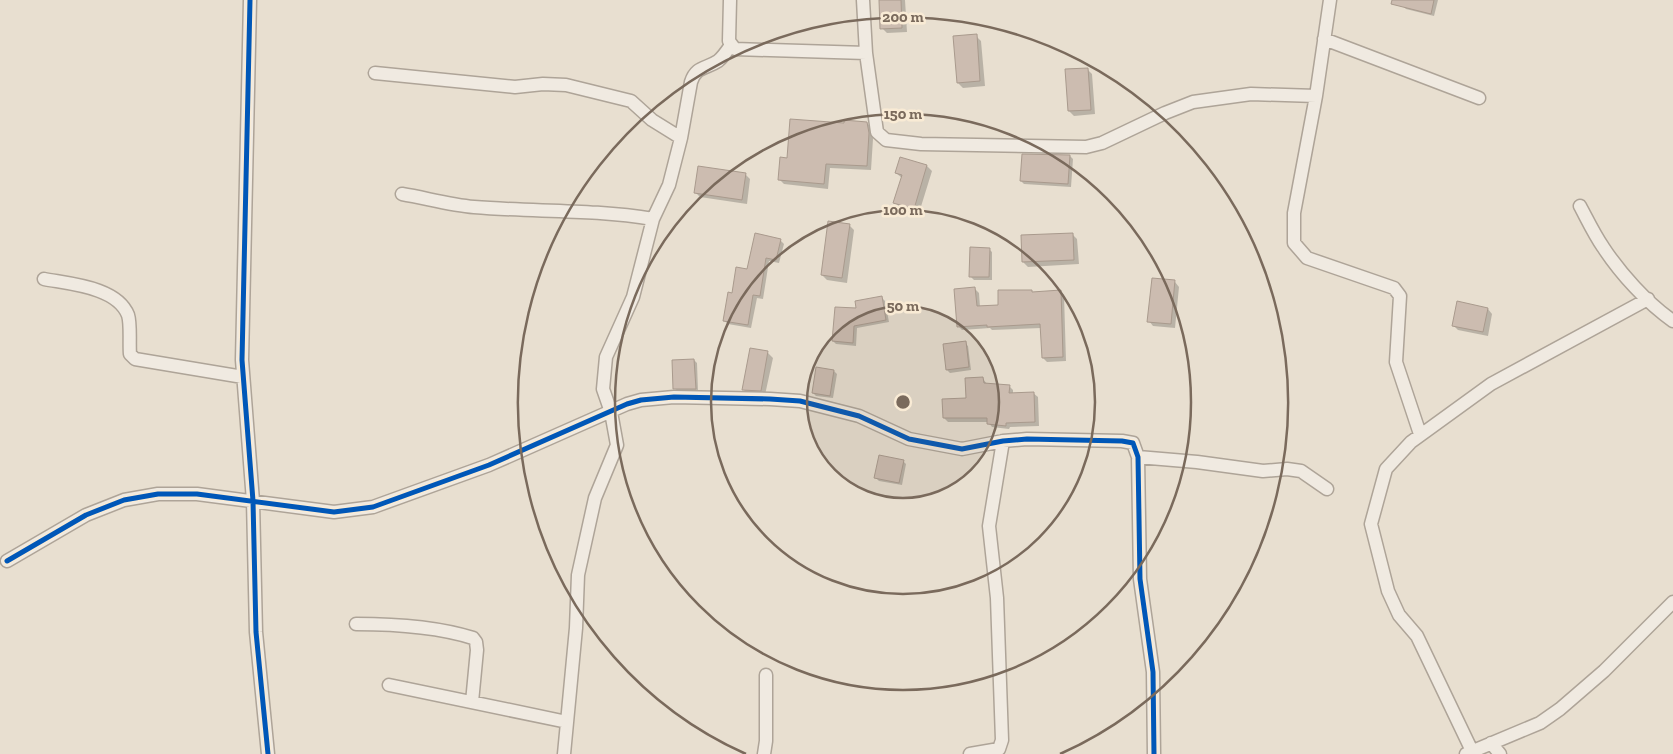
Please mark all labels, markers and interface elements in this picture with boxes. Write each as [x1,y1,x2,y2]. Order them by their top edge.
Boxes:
text: 200 m [882,8,924,26]
text: 150 m [884,105,922,123]
text: 100 m [883,201,923,219]
text: 50 m [887,297,919,315]
centre of rings [894,393,912,411]

